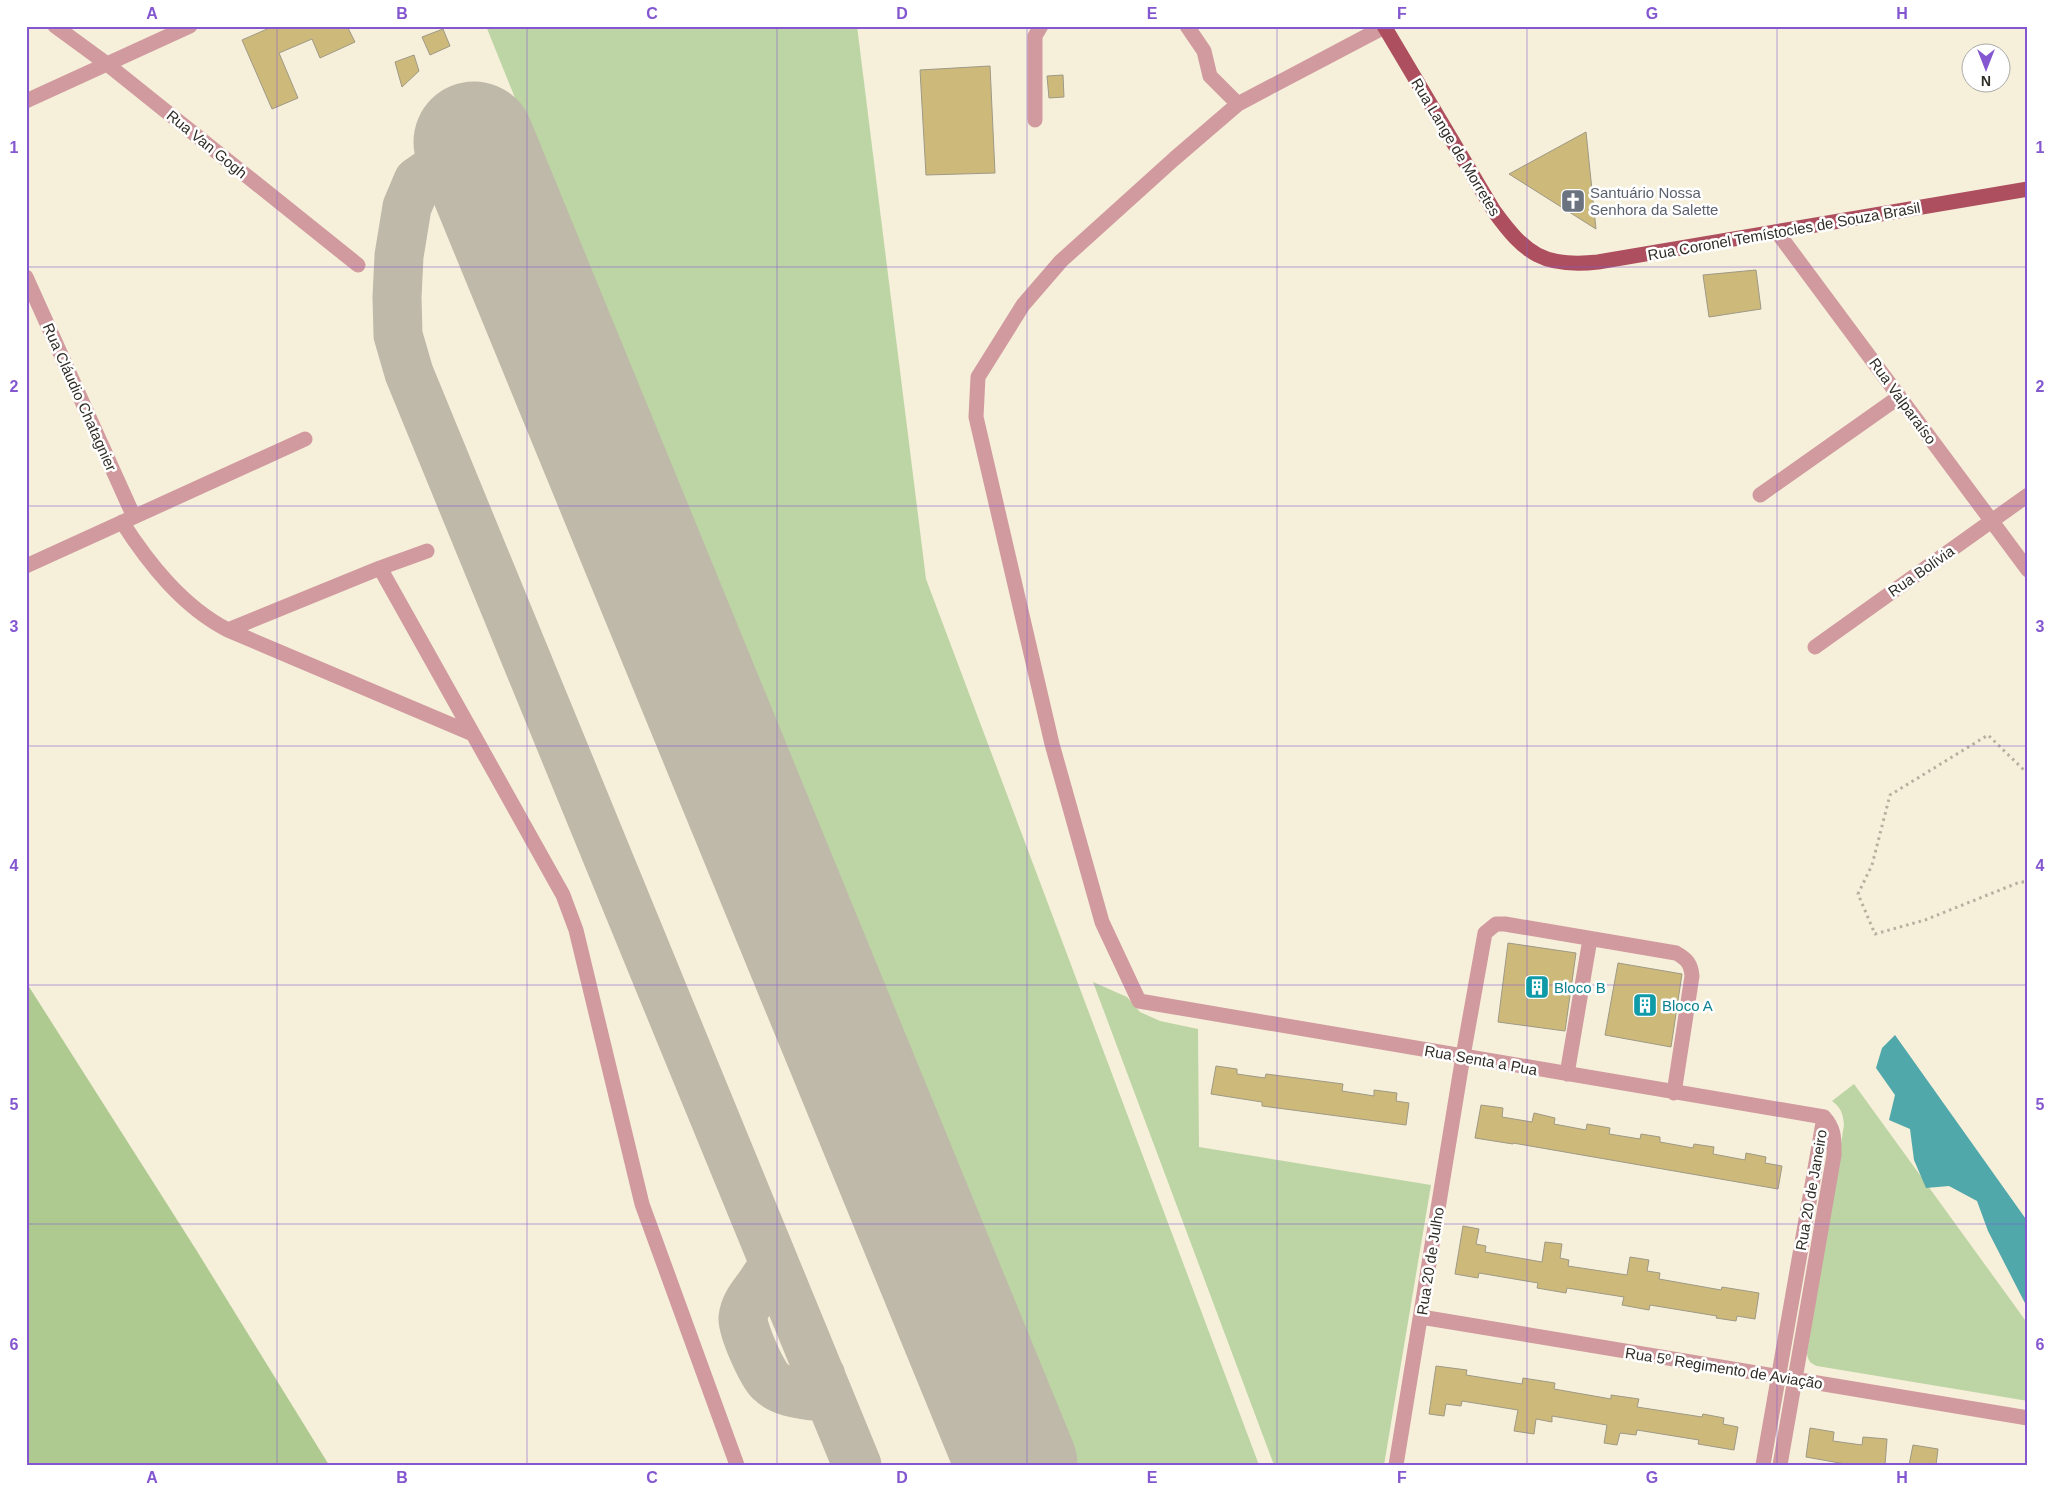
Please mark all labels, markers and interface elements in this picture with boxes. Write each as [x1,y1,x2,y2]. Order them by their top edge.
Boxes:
text: A [146,5,158,22]
text: B [396,5,408,22]
text: C [646,5,658,22]
text: D [896,5,908,22]
text: E [1147,5,1158,22]
text: F [1397,5,1407,22]
text: G [1646,5,1658,22]
text: H [1896,5,1908,22]
north arrow [1962,42,2012,92]
text: N [1981,73,1991,89]
street label: Rua Lange de Morretes [1408,75,1504,219]
street label: Rua Van Gogh [164,107,250,181]
text: 1 [10,139,19,156]
text: 1 [2036,139,2045,156]
place label: Santuário Nossa Senhora da Salette [1590,184,1718,218]
church icon: Santuário Nossa Senhora da Salette [1560,188,1586,214]
street label: Rua Coronel Temístocles de Souza Brasil [1646,199,1922,263]
street label: Rua Cláudio Chatagnier [40,320,120,474]
street label: Rua Valparaíso [1866,355,1940,447]
text: 2 [10,378,19,395]
text: 2 [2036,378,2045,395]
street label: Rua Bolívia [1885,542,1958,600]
text: 3 [10,618,19,635]
text: 3 [2036,618,2045,635]
text: 4 [10,857,19,874]
text: 4 [2036,857,2045,874]
building icon: Bloco B [1524,974,1550,1000]
place label: Bloco B [1554,979,1606,996]
building icon: Bloco A [1632,992,1658,1018]
place label: Bloco A [1662,997,1713,1014]
street label: Rua Senta a Pua [1423,1042,1539,1078]
text: 5 [10,1096,19,1113]
text: 5 [2036,1096,2045,1113]
street label: Rua 20 de Janeiro [1792,1128,1830,1252]
street label: Rua 20 de Julho [1413,1206,1447,1316]
text: 6 [10,1336,19,1353]
text: 6 [2036,1336,2045,1353]
street label: Rua 5º Regimento de Aviação [1624,1344,1824,1392]
text: A [146,1469,158,1486]
text: B [396,1469,408,1486]
text: C [646,1469,658,1486]
text: D [896,1469,908,1486]
text: E [1147,1469,1158,1486]
text: F [1397,1469,1407,1486]
text: G [1646,1469,1658,1486]
text: H [1896,1469,1908,1486]

